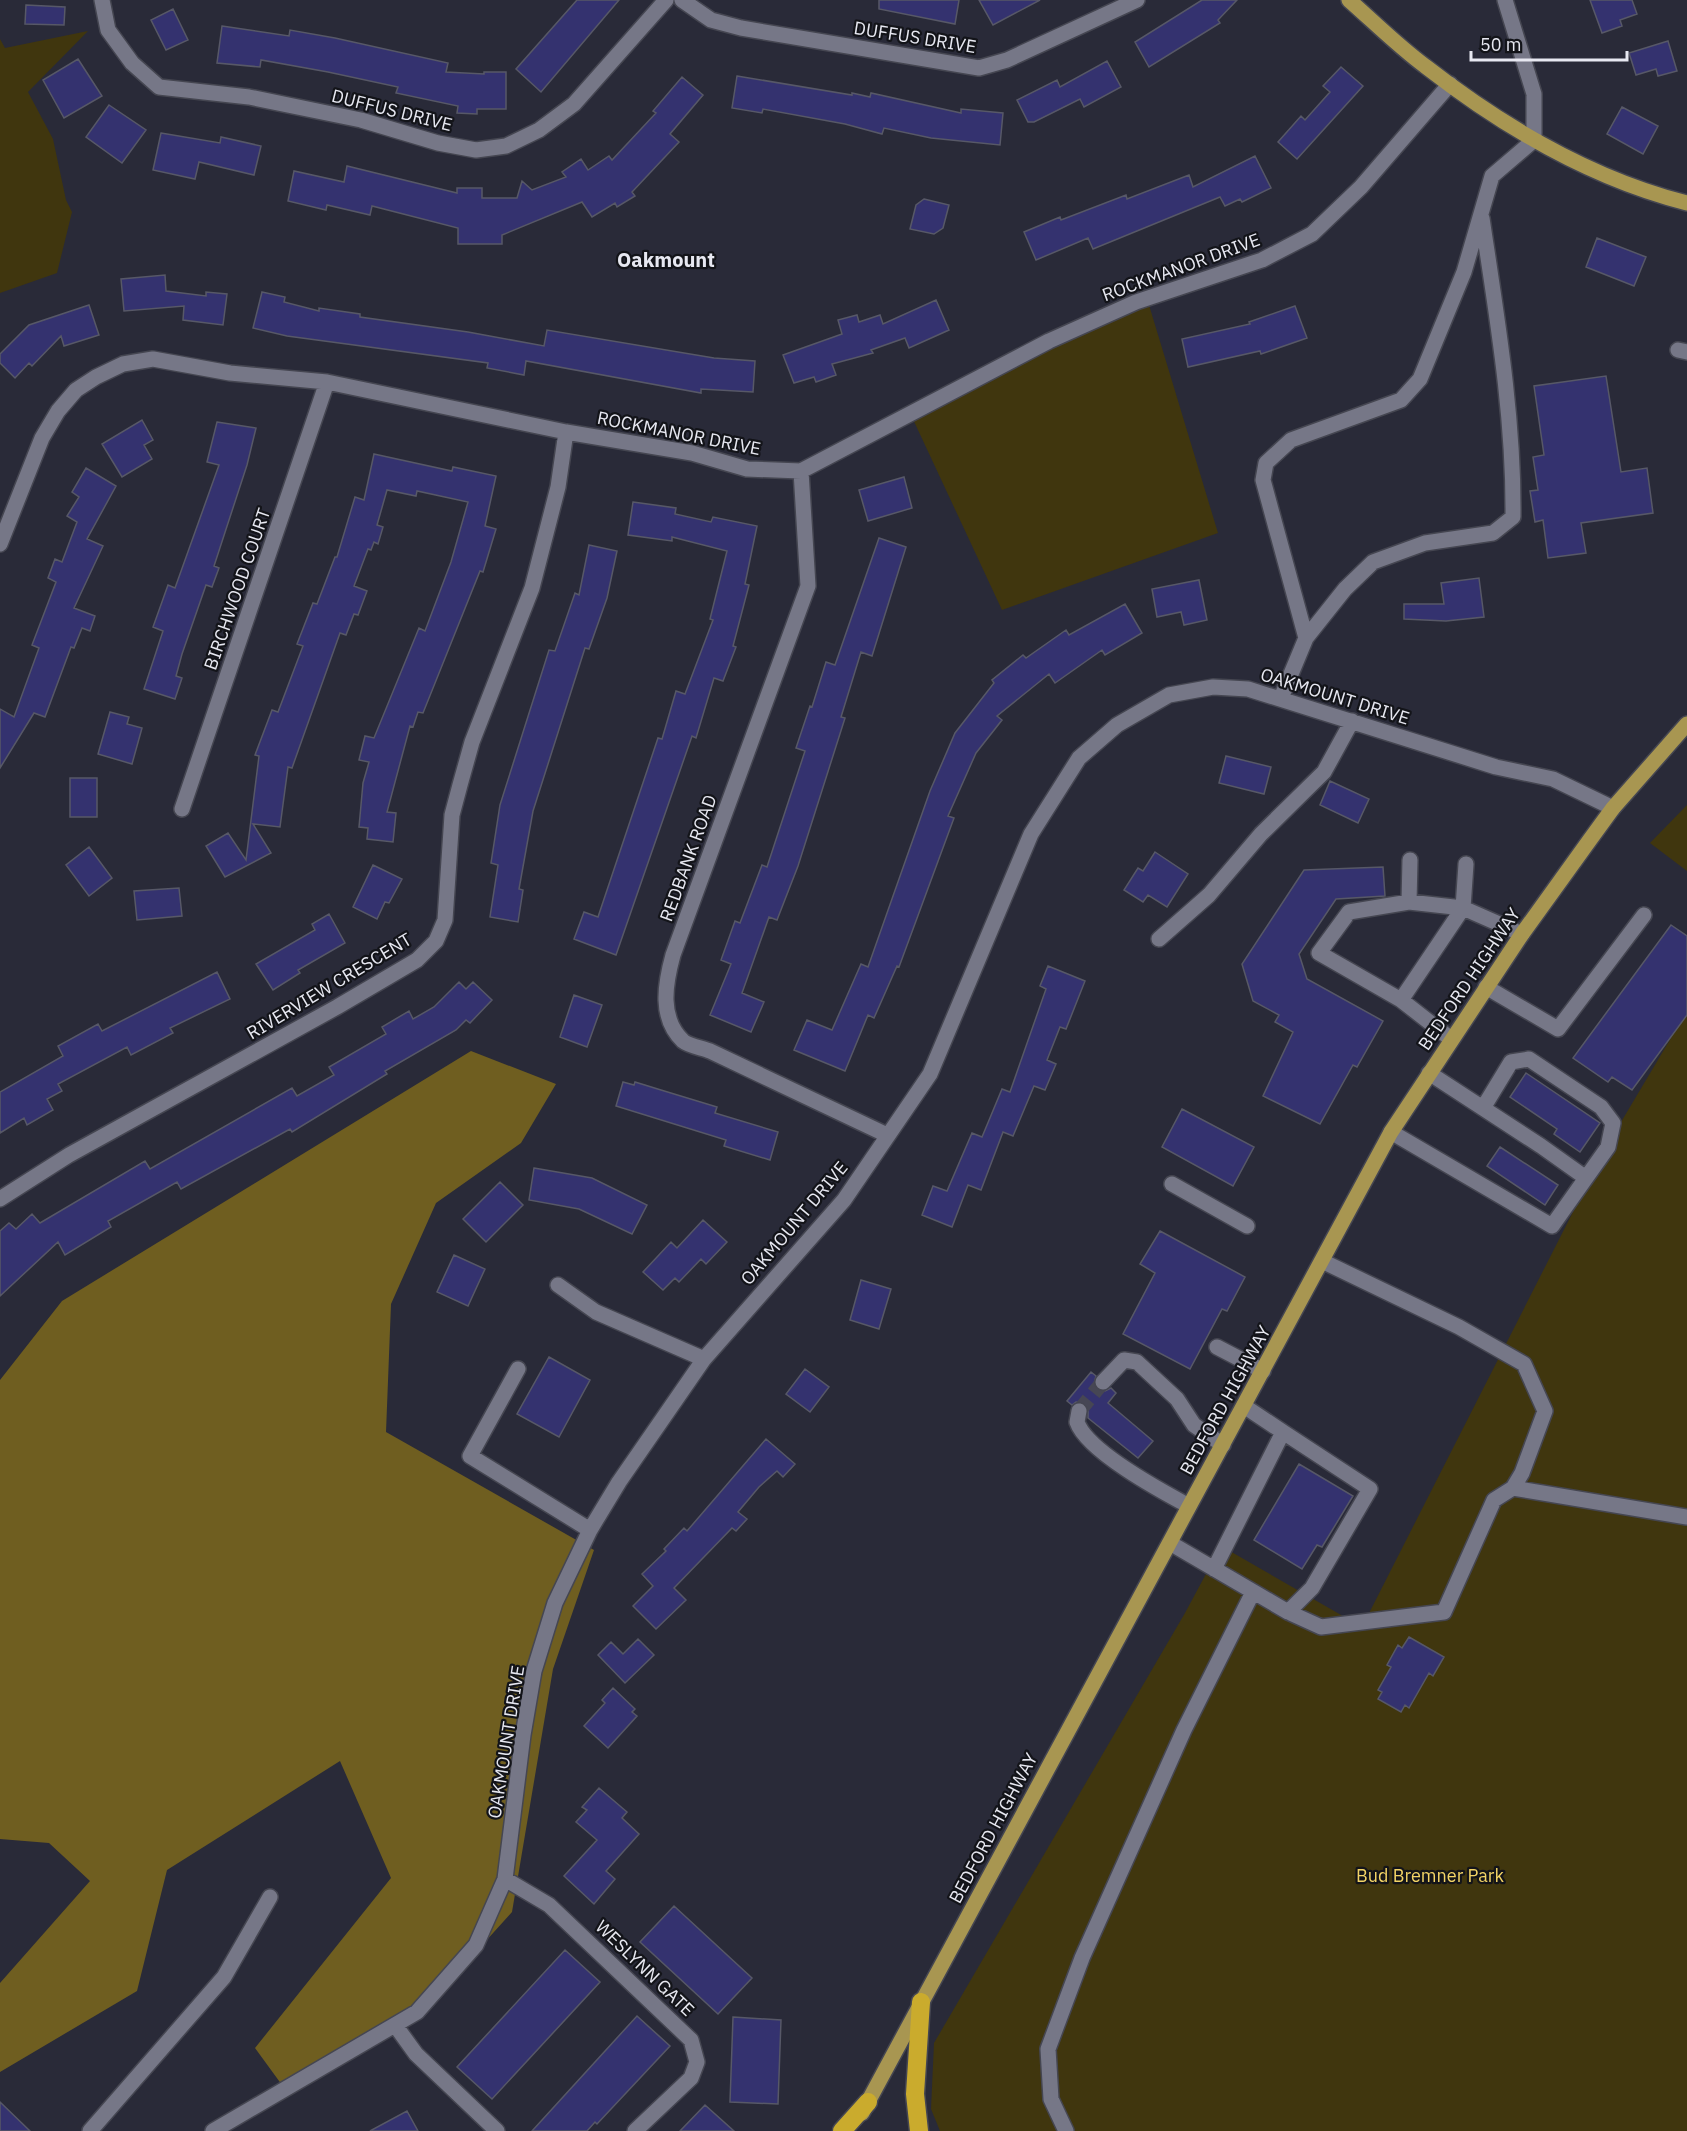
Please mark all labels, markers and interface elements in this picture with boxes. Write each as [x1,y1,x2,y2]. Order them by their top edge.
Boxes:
street label: DUFFUS DRIVE [852,16,978,58]
scale bar [1471,24,1627,62]
text: 50 m [1480,33,1522,56]
street label: DUFFUS DRIVE [329,84,455,136]
street label: ROCKMANOR DRIVE [1099,228,1263,306]
district label: Oakmount [617,246,715,273]
street label: ROCKMANOR DRIVE [595,406,763,460]
street label: BIRCHWOOD COURT [199,505,275,673]
street label: OAKMOUNT DRIVE [1258,662,1412,730]
street label: REDBANK ROAD [654,792,722,924]
street label: BEDFORD HIGHWAY [1413,903,1525,1055]
street label: RIVERVIEW CRESCENT [242,928,416,1044]
street label: OAKMOUNT DRIVE [736,1156,852,1290]
street label: BEDFORD HIGHWAY [1174,1321,1276,1479]
street label: OAKMOUNT DRIVE [483,1664,529,1820]
street label: BEDFORD HIGHWAY [944,1749,1043,1907]
park label: Bud Bremner Park [1356,1864,1504,1887]
street label: WESLYNN GATE [591,1915,699,2021]

